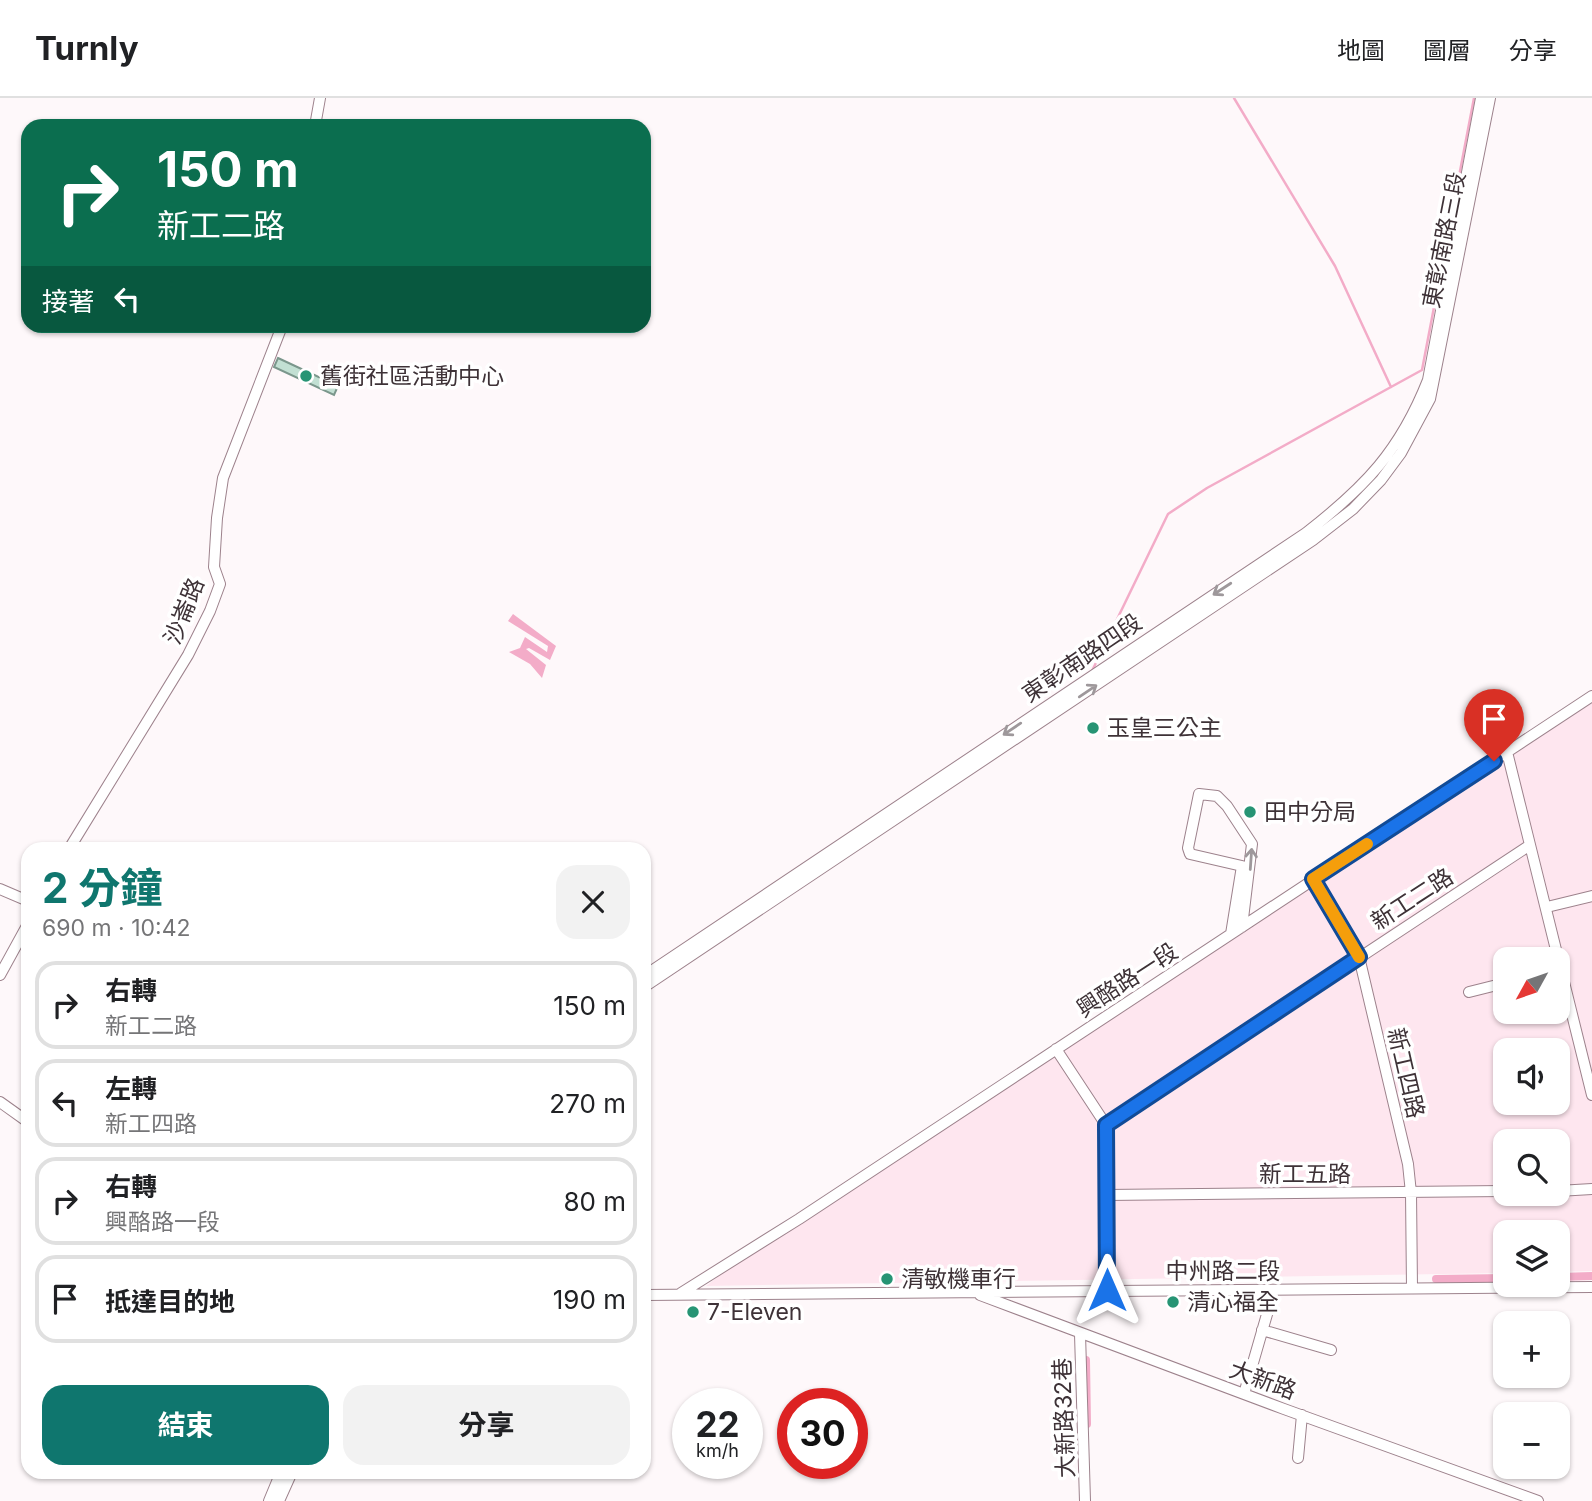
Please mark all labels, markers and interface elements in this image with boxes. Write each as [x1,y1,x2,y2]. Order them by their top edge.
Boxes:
text: Turnly [35,28,139,68]
text: 地圖 [1337,36,1385,65]
text: 圖層 [1423,36,1471,65]
text: 分享 [1509,36,1557,65]
text: 150 m [157,140,299,199]
icon: right [42,147,133,238]
street label: 東彰南路三段 [1417,170,1471,310]
text: 新工二路 [157,206,285,245]
icon: left [108,280,146,318]
text: 接著 [42,286,94,317]
place label: 舊街社區活動中心 [320,362,504,390]
marker: 舊街社區活動中心 [298,368,314,384]
street label: 沙崙路 [158,574,210,648]
one-way arrow [1212,582,1232,596]
street label: 東彰南路四段 [1017,608,1147,708]
one-way arrow [1078,683,1097,698]
pin [1464,689,1524,761]
icon: arrive [1475,700,1513,738]
place label: 玉皇三公主 [1107,714,1222,742]
marker: 玉皇三公主 [1085,720,1101,736]
one-way arrow [1003,722,1022,736]
place label: 田中分局 [1264,798,1356,826]
marker: 田中分局 [1242,804,1258,820]
one-way arrow [1245,849,1258,871]
text: 2 分鐘 [42,862,162,913]
street label: 新工二路 [1366,862,1458,936]
button: close [556,865,630,939]
text: 690 m · 10:42 [42,914,191,942]
street label: 興酪路一段 [1071,937,1183,1023]
north arrow [1493,947,1570,1024]
map controls [1493,947,1570,1479]
text: 右轉 [105,975,157,1006]
icon: right [46,986,84,1024]
text: 150 m [553,990,626,1021]
text: 新工二路 [105,1012,197,1040]
street label: 新工四路 [1382,1025,1430,1121]
button: sound [1493,1038,1570,1115]
text: 左轉 [105,1073,157,1104]
icon: left [46,1084,84,1122]
text: 270 m [549,1088,626,1119]
text: 新工四路 [105,1110,197,1138]
button: search [1493,1129,1570,1206]
street label: 新工五路 [1259,1160,1351,1188]
text: 右轉 [105,1171,157,1202]
icon: right [46,1182,84,1220]
text: 80 m [563,1186,626,1217]
text: 興酪路一段 [105,1208,220,1236]
button: layers [1493,1220,1570,1297]
position arrow [1070,1253,1144,1327]
street label: 中州路二段 [1166,1257,1281,1285]
place label: 清敏機車行 [901,1265,1016,1293]
marker: 清敏機車行 [879,1271,895,1287]
icon: arrive [46,1280,84,1318]
text: 190 m [553,1284,626,1315]
text: 抵達目的地 [105,1286,235,1317]
place label: 清心福全 [1187,1288,1279,1316]
marker: 清心福全 [1165,1294,1181,1310]
place label: 7-Eleven [707,1298,802,1326]
marker: 7-Eleven [685,1304,701,1320]
button: + [1493,1311,1570,1388]
street label: 大新路 [1226,1355,1300,1405]
street label: 大新路32巷 [1048,1357,1080,1479]
button: 結束 [42,1385,329,1465]
button: 分享 [343,1385,630,1465]
speed limit sign: 30 [777,1388,868,1479]
button: − [1493,1402,1570,1479]
text: 22 [695,1403,740,1445]
text: km/h [696,1440,739,1461]

